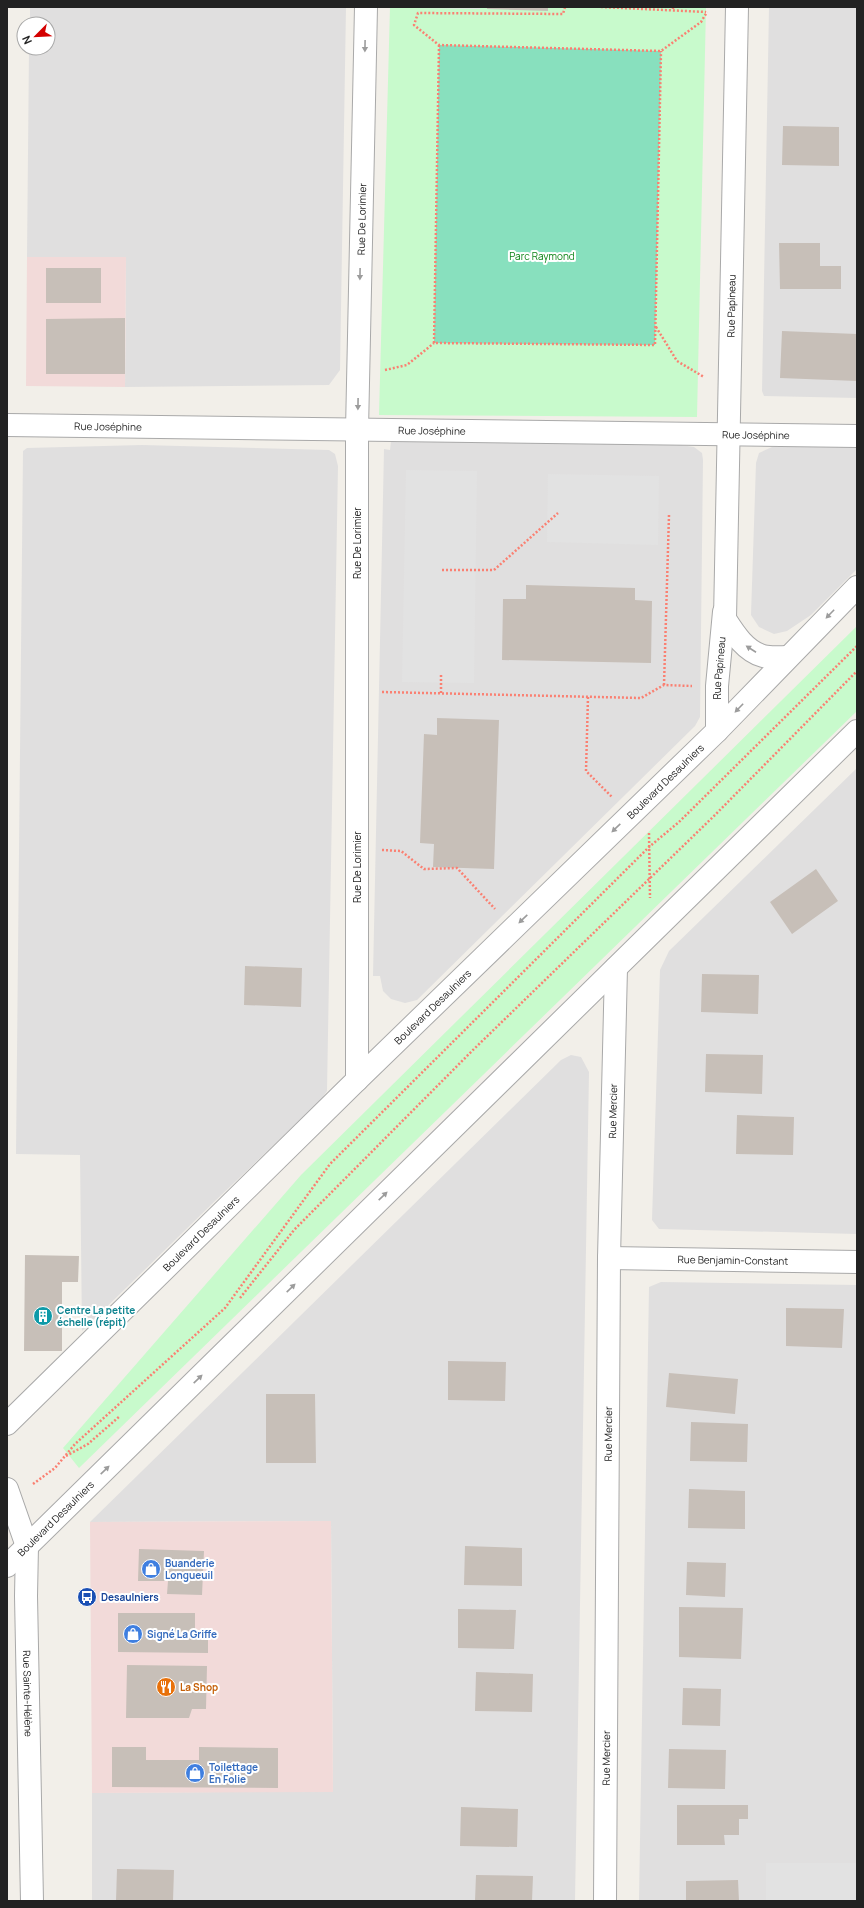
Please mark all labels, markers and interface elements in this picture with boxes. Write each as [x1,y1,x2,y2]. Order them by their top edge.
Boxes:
north arrow [16,16,56,56]
text: N [18,34,35,47]
one-way arrow [362,40,368,53]
street label: Rue De Lorimier [354,183,369,255]
park label: Parc Raymond [509,249,575,263]
one-way arrow [357,268,364,280]
street label: Rue Papineau [723,274,739,338]
one-way arrow [355,398,361,411]
street label: Rue Joséphine [74,419,142,434]
street label: Rue Joséphine [398,423,466,438]
street label: Rue Joséphine [722,427,790,442]
street label: Rue De Lorimier [350,507,364,579]
one-way arrow [825,609,835,619]
street label: Rue Papineau [710,636,729,699]
one-way arrow [746,645,756,653]
one-way arrow [734,703,744,713]
street label: Boulevard Desaulniers [624,741,707,822]
one-way arrow [611,823,621,833]
street label: Rue De Lorimier [350,831,364,903]
one-way arrow [518,914,528,924]
street label: Boulevard Desaulniers [391,966,474,1047]
street label: Rue Mercier [605,1083,620,1139]
street label: Boulevard Desaulniers [160,1192,242,1274]
one-way arrow [378,1192,388,1201]
street label: Rue Benjamin-Constant [677,1252,789,1268]
one-way arrow [286,1283,296,1292]
place label: Centre La petite échelle (répit) [57,1303,135,1329]
building icon: Centre La petite échelle (répit) [32,1305,54,1327]
one-way arrow [193,1374,203,1384]
street label: Rue Mercier [601,1406,615,1462]
one-way arrow [100,1465,110,1475]
street label: Boulevard Desaulniers [14,1477,97,1559]
place label: Buanderie Longueuil [165,1556,215,1582]
shop icon: Buanderie Longueuil [140,1558,162,1580]
bus stop icon: Desaulniers [76,1586,98,1608]
place label: Desaulniers [101,1590,159,1604]
shop icon: Signé La Griffe [122,1623,144,1645]
place label: Signé La Griffe [147,1627,217,1641]
street label: Rue Sainte-Hélène [20,1650,36,1737]
restaurant icon: La Shop [155,1676,177,1698]
place label: La Shop [180,1680,218,1694]
street label: Rue Mercier [599,1730,613,1786]
place label: Toilettage En Folie [209,1760,258,1786]
shop icon: Toilettage En Folie [184,1762,206,1784]

